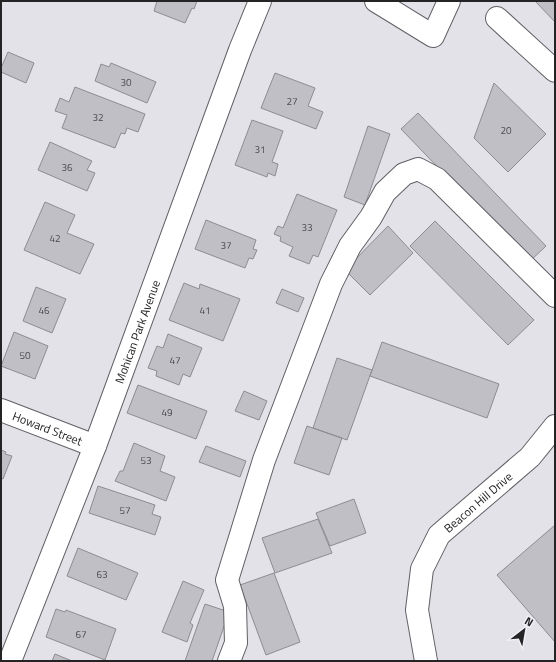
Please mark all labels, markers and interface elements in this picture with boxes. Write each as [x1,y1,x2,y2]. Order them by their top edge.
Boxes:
house number: 30 [120,75,132,90]
house number: 27 [286,94,298,109]
house number: 32 [92,110,104,125]
house number: 20 [500,123,512,138]
house number: 31 [254,142,266,157]
house number: 36 [61,160,73,175]
house number: 33 [301,220,313,235]
house number: 42 [49,231,61,246]
house number: 37 [220,238,232,253]
street label: Mohican Park Avenue [109,277,165,386]
house number: 46 [38,303,50,318]
house number: 41 [199,303,211,318]
house number: 50 [19,348,31,363]
house number: 47 [169,353,181,368]
house number: 49 [161,405,173,420]
street label: Howard Street [10,406,86,450]
house number: 53 [140,453,152,468]
street label: Beacon Hill Drive [439,467,516,537]
house number: 57 [119,503,131,518]
house number: 63 [96,567,108,582]
north arrow [504,610,544,650]
text: N [522,613,537,630]
house number: 67 [75,627,87,642]

